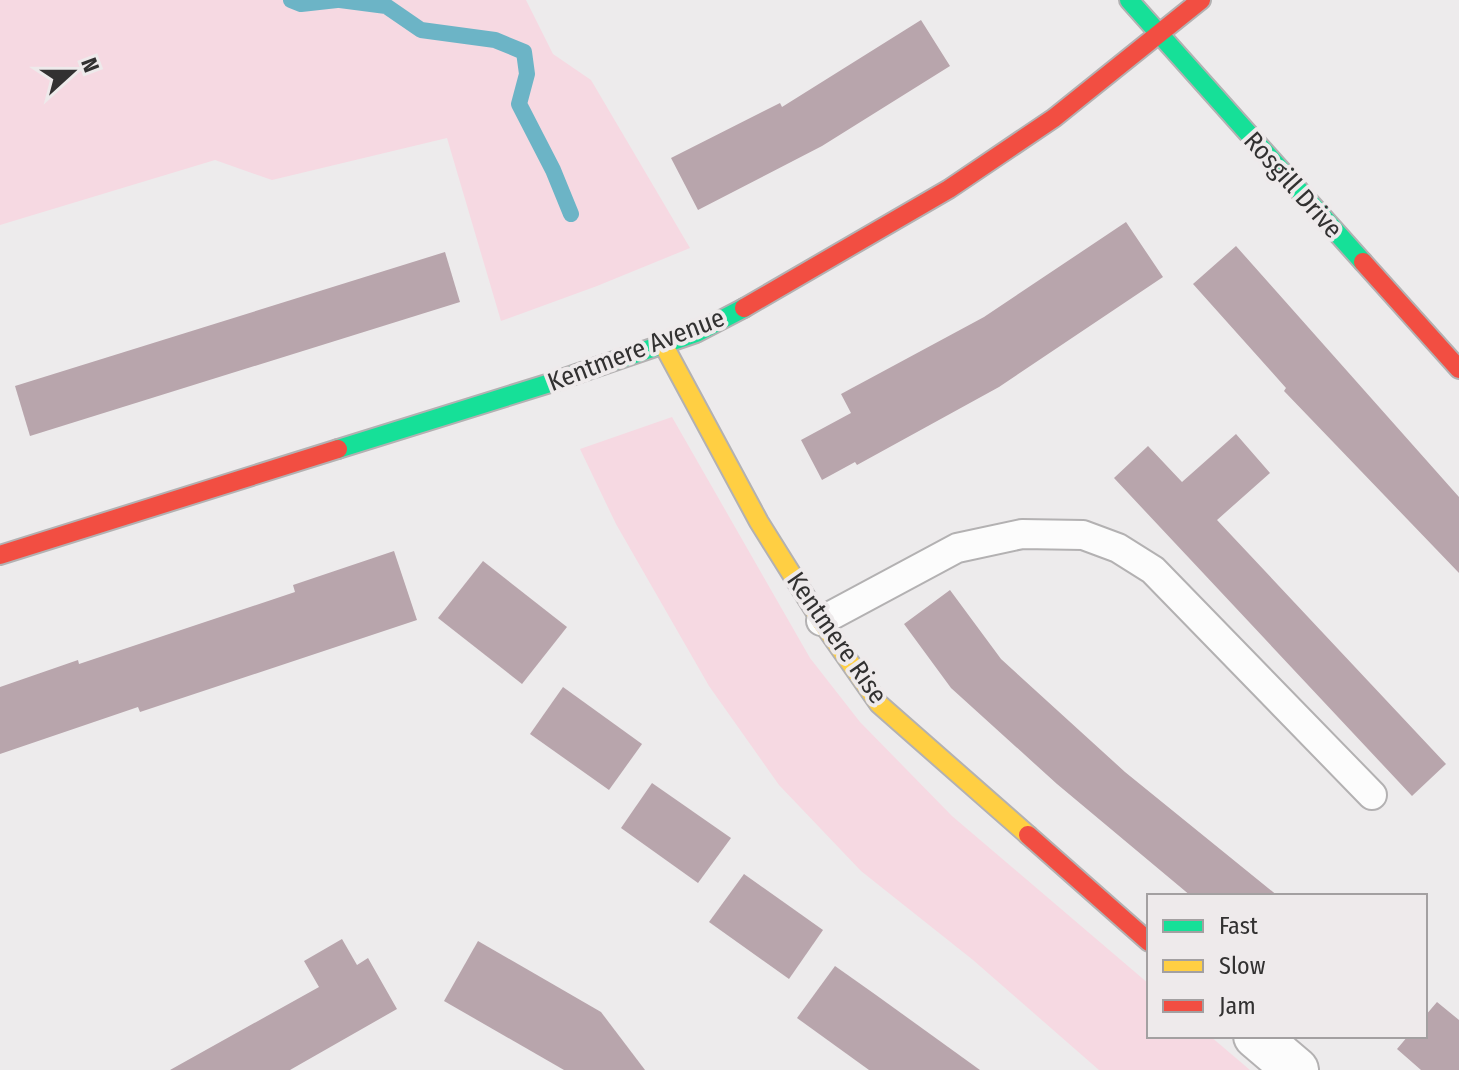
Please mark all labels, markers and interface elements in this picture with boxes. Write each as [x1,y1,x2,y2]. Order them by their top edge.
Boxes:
north arrow [32,32,112,112]
text: N [75,54,105,76]
street label: Rosgill Drive [1237,125,1349,245]
street label: Kentmere Avenue [543,302,729,398]
street label: Kentmere Rise [780,566,894,710]
legend [1147,894,1427,1038]
text: Fast [1219,912,1258,940]
text: Slow [1219,952,1266,980]
text: Jam [1219,992,1256,1020]

